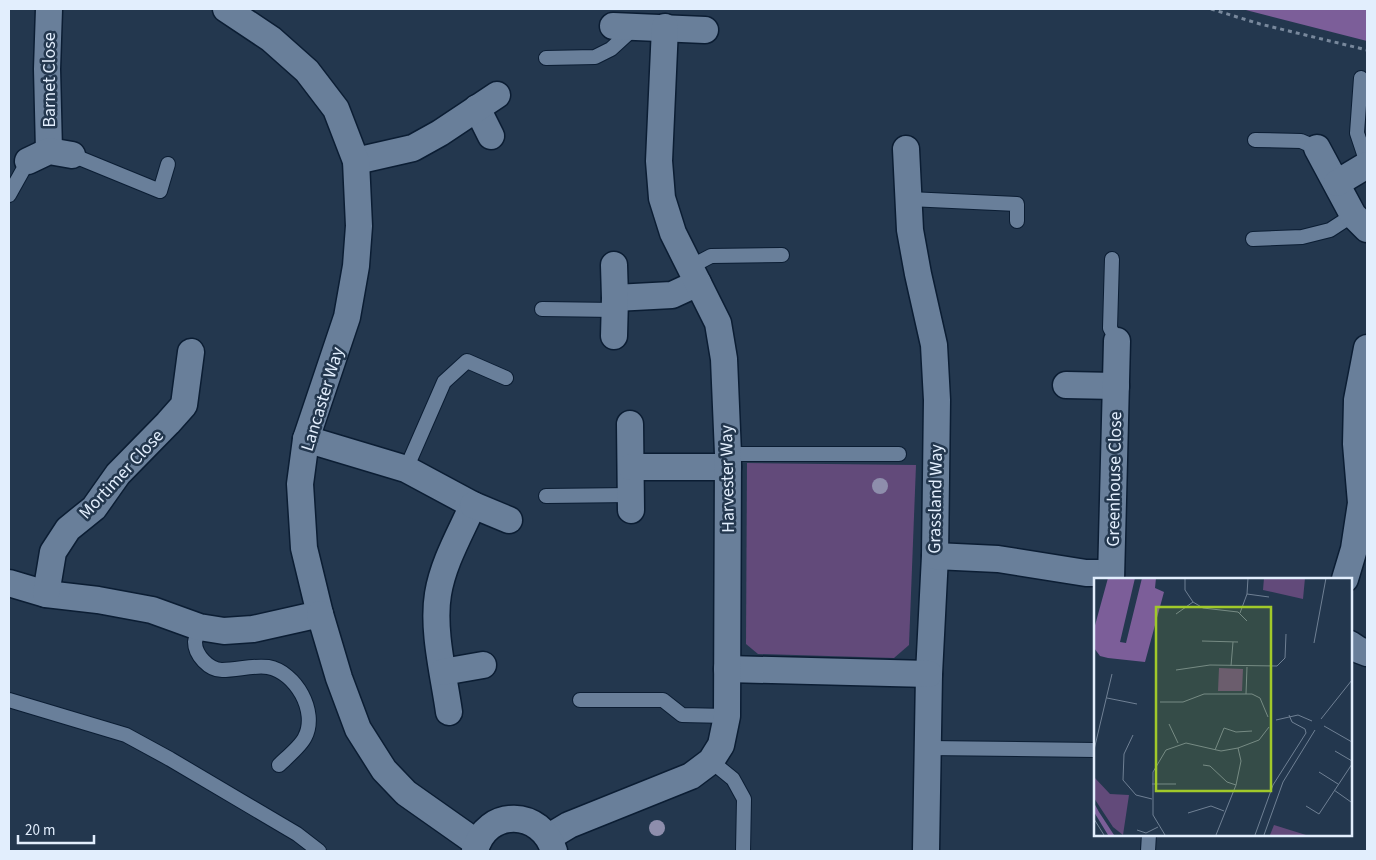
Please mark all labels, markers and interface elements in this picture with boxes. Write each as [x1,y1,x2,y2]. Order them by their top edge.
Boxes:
street label: Barnet Close [37,32,62,128]
street label: Lancaster Way [295,343,350,454]
street label: Greenhouse Close [1101,411,1128,547]
street label: Mortimer Close [73,424,170,525]
street label: Harvester Way [714,424,741,533]
street label: Grassland Way [922,443,949,554]
inset map [1094,578,1351,835]
scale bar [18,812,94,844]
text: 20 m [25,820,55,841]

